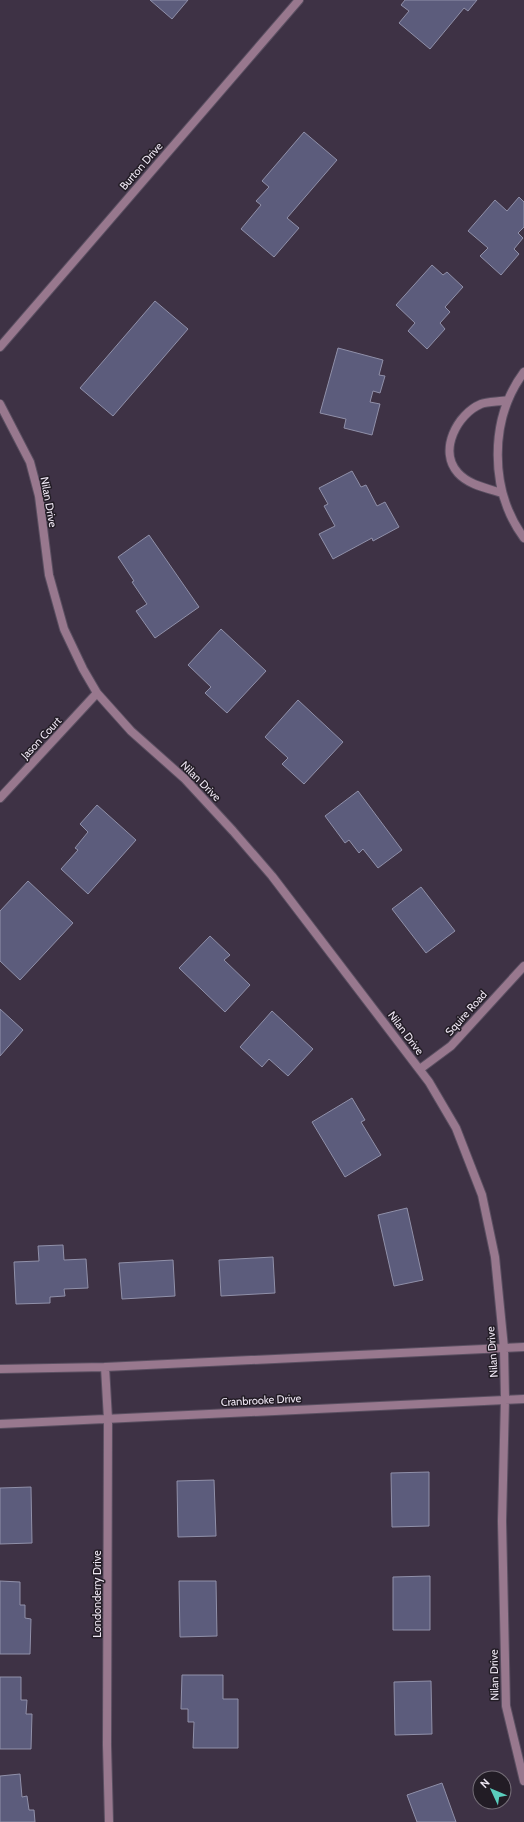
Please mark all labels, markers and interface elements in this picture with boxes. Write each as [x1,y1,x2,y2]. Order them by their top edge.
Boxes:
street label: Burton Drive [116,139,166,193]
street label: Nilan Drive [38,476,60,529]
street label: Jason Court [17,714,64,763]
street label: Nilan Drive [178,758,224,804]
street label: Squire Road [442,988,490,1038]
street label: Nilan Drive [385,1008,427,1058]
street label: Nilan Drive [483,1326,501,1378]
street label: Cranbrooke Drive [220,1391,302,1409]
street label: Londonderry Drive [90,1550,104,1638]
street label: Nilan Drive [487,1649,501,1701]
north arrow [472,1770,512,1810]
text: N [477,1775,493,1791]

